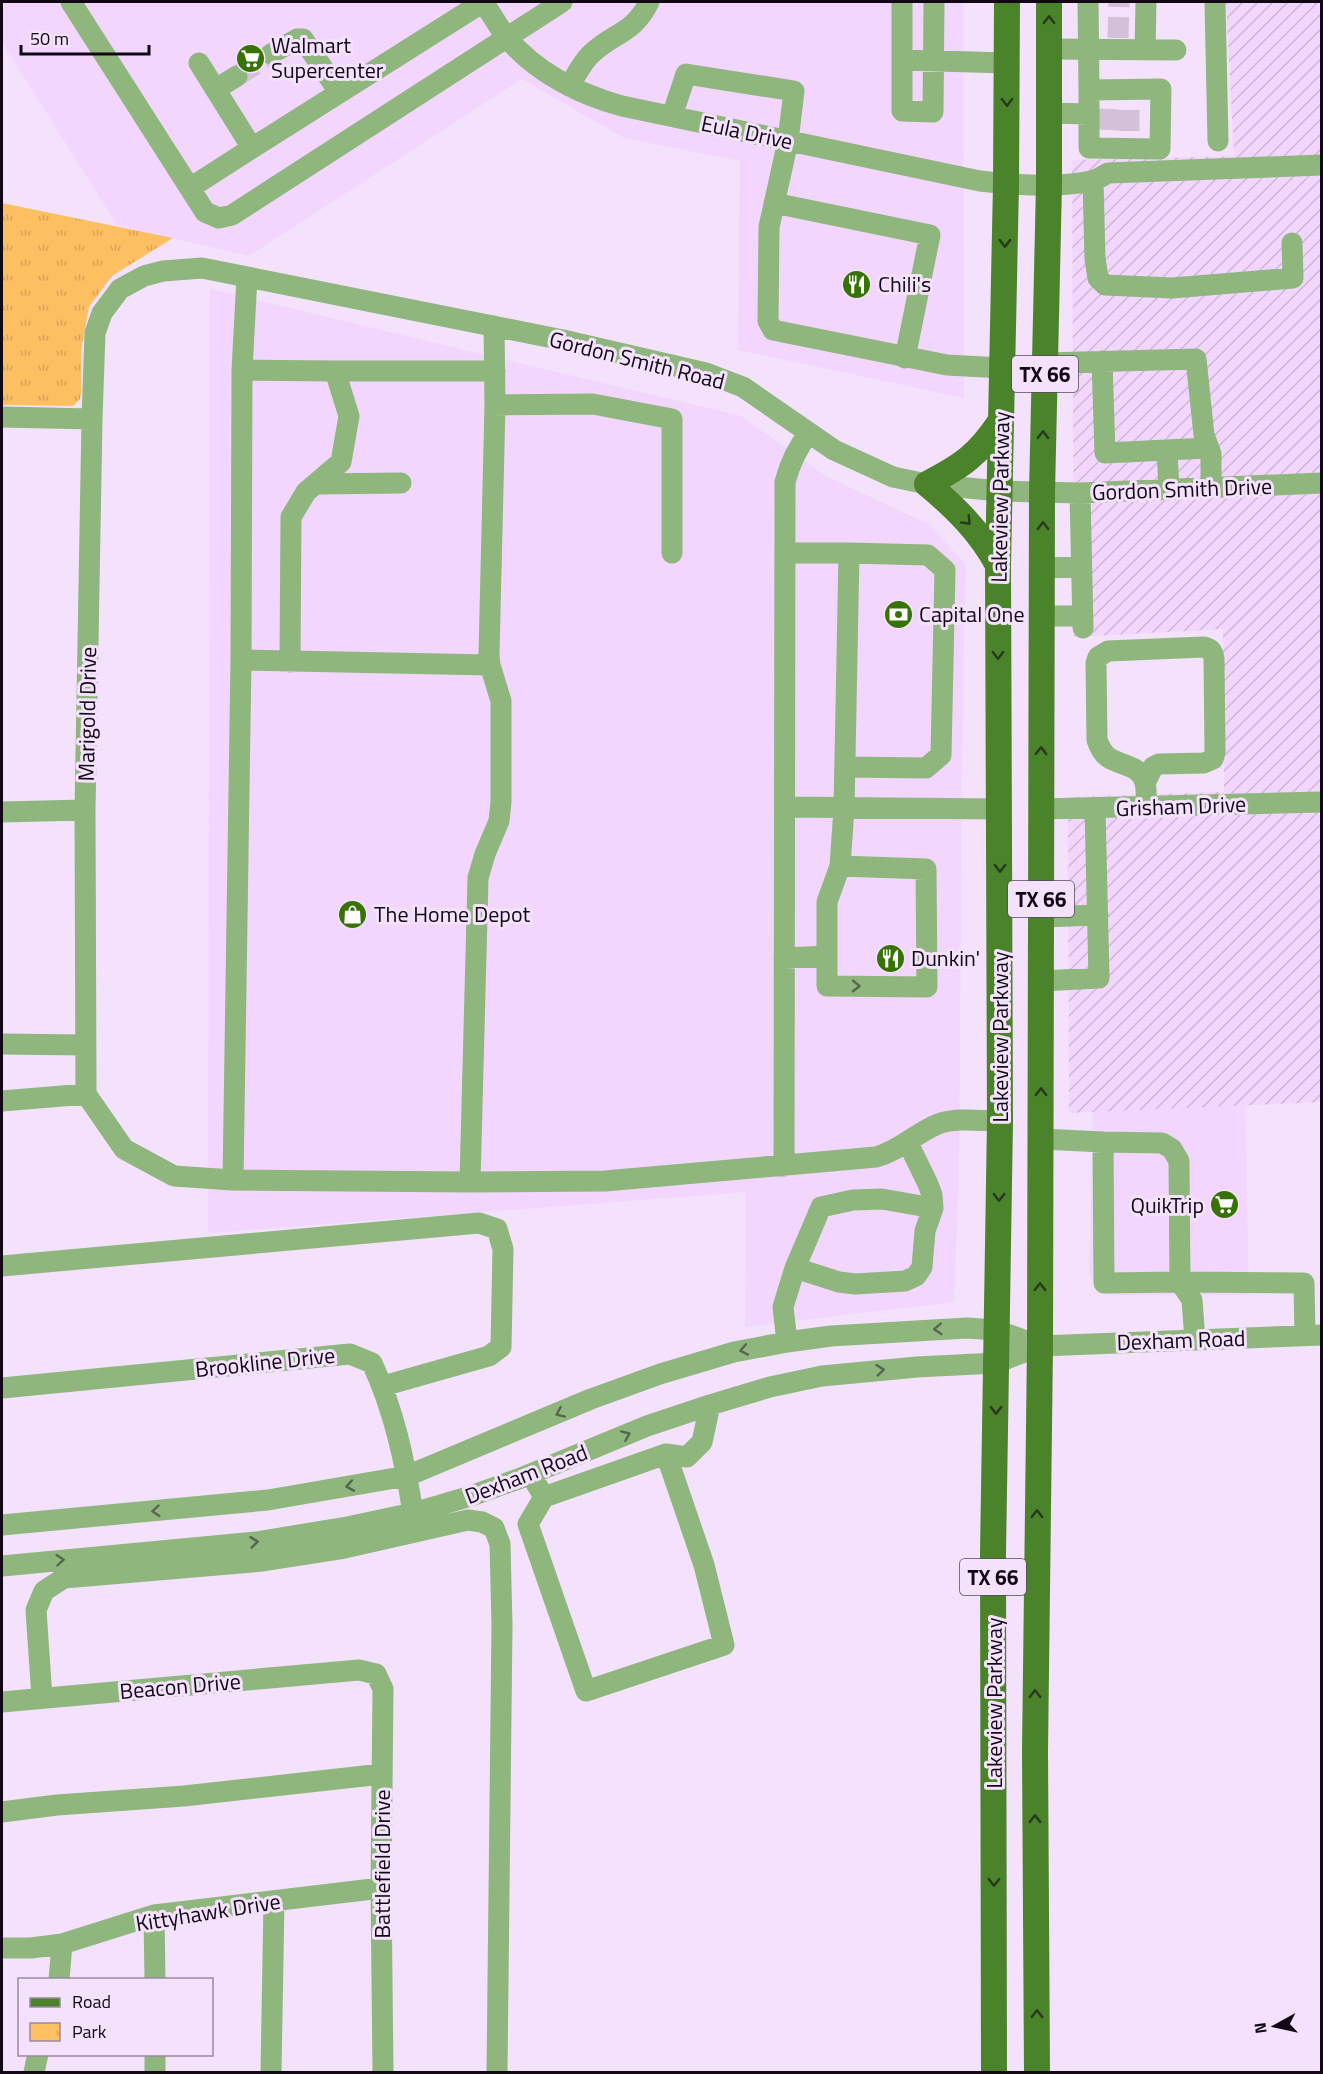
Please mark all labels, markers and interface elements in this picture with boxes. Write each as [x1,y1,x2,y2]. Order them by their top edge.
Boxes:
one-way arrow [1043,16,1055,25]
scale bar [21,18,148,56]
text: 50 m [30,25,69,52]
place label: Walmart Supercenter [271,28,384,87]
supermarket icon: Walmart Supercenter [234,42,266,74]
one-way arrow [1001,97,1013,106]
street label: Eula Drive [698,106,796,158]
one-way arrow [999,238,1011,247]
place label: Chili's [878,267,931,301]
restaurant icon: Chili's [841,268,873,300]
street label: Gordon Smith Road [546,322,728,398]
road number: TX 66 [1012,356,1078,392]
street label: Lakeview Parkway [982,411,1018,583]
one-way arrow [1037,430,1050,439]
street label: Gordon Smith Drive [1091,469,1273,509]
one-way arrow [960,514,971,524]
one-way arrow [1037,521,1049,530]
place label: Capital One [919,597,1025,631]
bank icon: Capital One [882,598,914,630]
street label: Marigold Drive [69,646,105,782]
one-way arrow [992,650,1004,659]
one-way arrow [1035,746,1047,755]
street label: Grisham Drive [1115,787,1247,825]
one-way arrow [994,863,1006,872]
road number: TX 66 [1008,881,1074,917]
place label: The Home Depot [374,897,530,931]
shop icon: The Home Depot [337,898,369,930]
place label: Dunkin' [911,941,980,975]
restaurant icon: Dunkin' [874,942,906,974]
street label: Lakeview Parkway [983,951,1017,1123]
one-way arrow [851,980,860,992]
one-way arrow [1035,1088,1047,1097]
place label: QuikTrip [1130,1188,1204,1222]
supermarket icon: QuikTrip [1209,1189,1241,1221]
one-way arrow [992,1192,1005,1201]
one-way arrow [1034,1283,1046,1292]
street label: Dexham Road [1116,1321,1246,1359]
one-way arrow [933,1323,942,1336]
street label: Brookline Drive [193,1338,337,1386]
one-way arrow [739,1343,749,1356]
one-way arrow [876,1364,885,1377]
one-way arrow [989,1405,1002,1414]
one-way arrow [555,1406,566,1418]
one-way arrow [619,1430,630,1442]
street label: Dexham Road [460,1435,592,1513]
one-way arrow [345,1479,355,1492]
one-way arrow [152,1504,161,1517]
one-way arrow [1031,1510,1043,1519]
one-way arrow [249,1536,258,1549]
one-way arrow [55,1554,64,1567]
road number: TX 66 [960,1559,1026,1595]
street label: Lakeview Parkway [977,1617,1011,1789]
street label: Beacon Drive [118,1664,242,1708]
one-way arrow [1029,1689,1041,1698]
street label: Battlefield Drive [365,1789,399,1939]
one-way arrow [1029,1815,1041,1824]
one-way arrow [988,1877,1000,1886]
street label: Kittyhawk Drive [133,1884,283,1940]
legend [18,1978,213,2056]
text: Road [72,1988,111,2015]
north arrow [1245,1996,1305,2056]
one-way arrow [1031,2010,1043,2019]
text: Park [72,2018,107,2045]
text: N [1247,2021,1273,2035]

